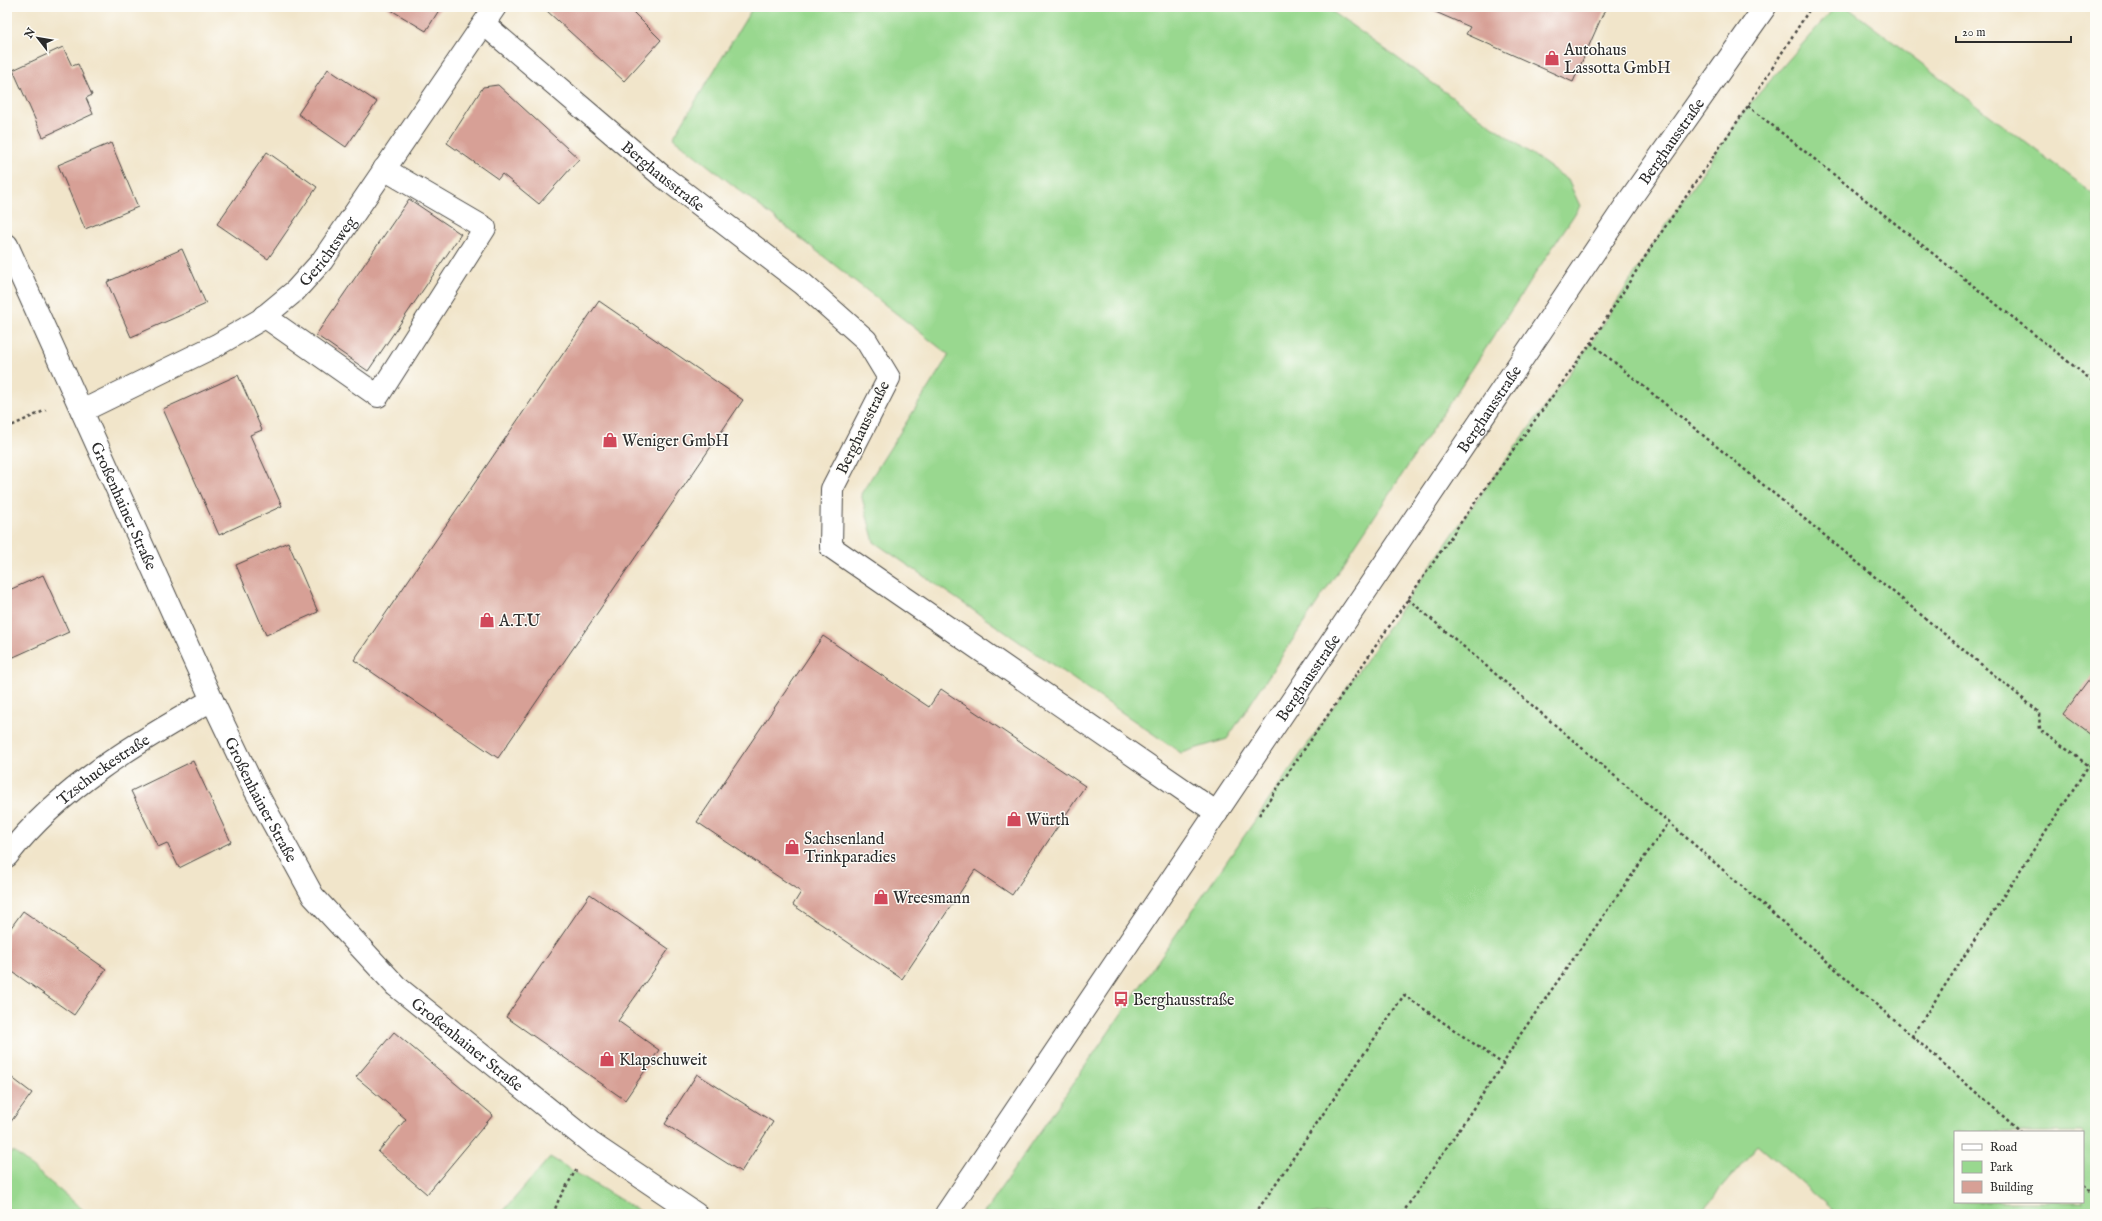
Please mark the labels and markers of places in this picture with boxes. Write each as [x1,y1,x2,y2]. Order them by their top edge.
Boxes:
place label: Autohaus Lassotta GmbH [1563,41,1671,79]
shop icon: Autohaus Lassotta GmbH [1543,49,1561,67]
shop icon: Weniger GmbH [601,431,619,449]
place label: Weniger GmbH [622,432,729,452]
shop icon: A.T.U [478,611,496,629]
place label: A.T.U [498,612,541,632]
shop icon: Würth [1005,810,1023,828]
place label: Würth [1026,811,1070,831]
place label: Sachsenland Trinkparadies [804,830,896,868]
shop icon: Sachsenland Trinkparadies [783,838,801,856]
shop icon: Wreesmann [872,888,890,906]
place label: Wreesmann [893,889,970,909]
bus stop icon: Berghausstraße [1112,990,1130,1008]
place label: Berghausstraße [1133,991,1234,1011]
shop icon: Klapschuweit [598,1050,616,1068]
place label: Klapschuweit [619,1051,708,1071]

